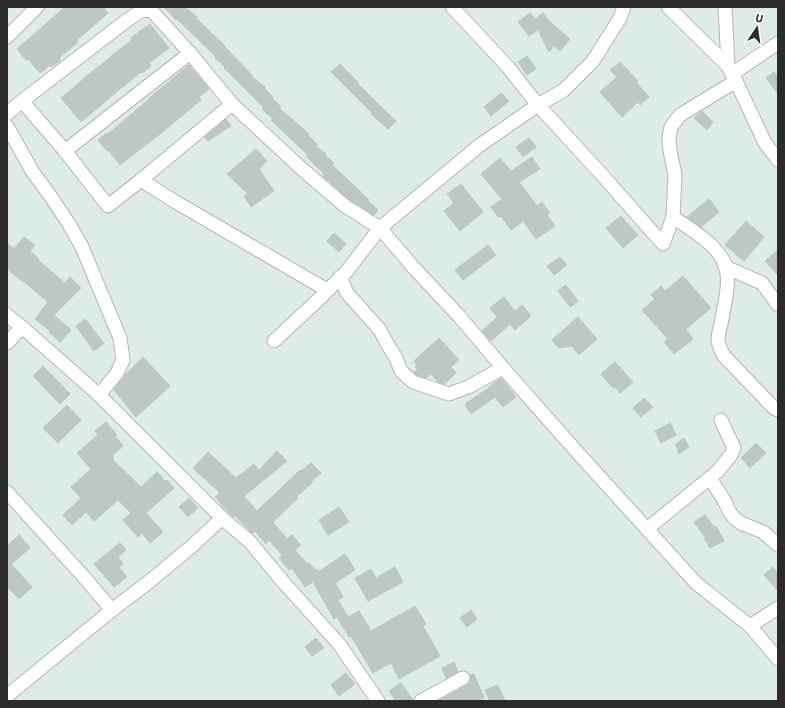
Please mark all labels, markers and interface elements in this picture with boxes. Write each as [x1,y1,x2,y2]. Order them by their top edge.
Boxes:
north arrow [737,8,777,48]
text: U [754,11,765,26]

